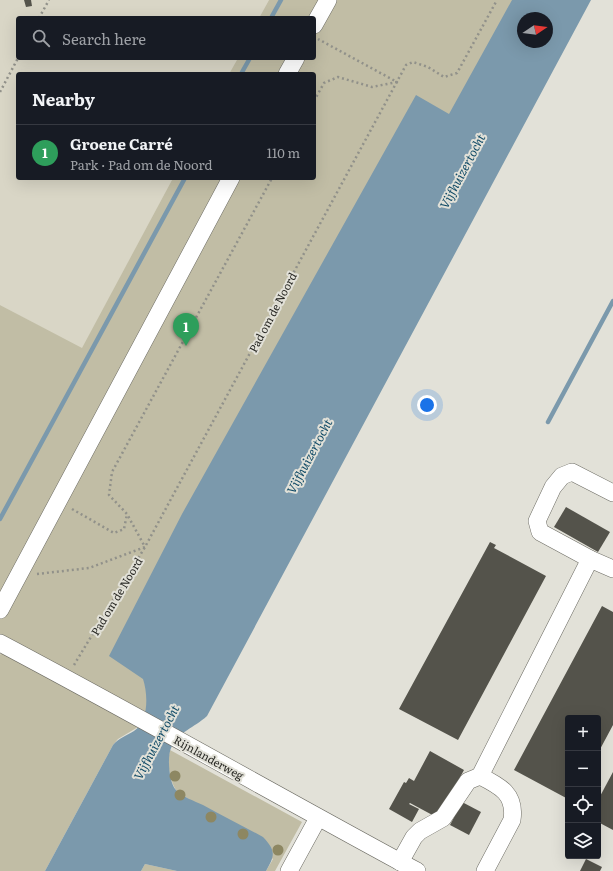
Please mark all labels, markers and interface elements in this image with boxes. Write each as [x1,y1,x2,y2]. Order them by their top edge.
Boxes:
north arrow [517,12,553,48]
search box [16,16,316,60]
icon: search [30,27,52,49]
text: Search here [62,27,146,50]
text: Nearby [32,86,95,111]
water label: Vijfhuizertocht [435,130,489,212]
text: Groene Carré [70,132,173,155]
text: 1 [42,143,48,162]
text: 110 m [267,143,300,162]
text: Park · Pad om de Noord [70,155,213,174]
street label: Pad om de Noord [244,269,300,355]
pin: 1 [173,313,199,346]
your location [417,395,437,415]
water label: Vijfhuizertocht [282,415,336,497]
street label: Pad om de Noord [86,554,146,638]
water label: Vijfhuizertocht [129,701,183,783]
map controls [565,715,601,859]
button: + [565,715,601,751]
street label: Rijnlanderweg [171,731,248,783]
button: − [565,751,601,787]
button: locate [565,787,601,823]
button: layers [565,823,601,859]

